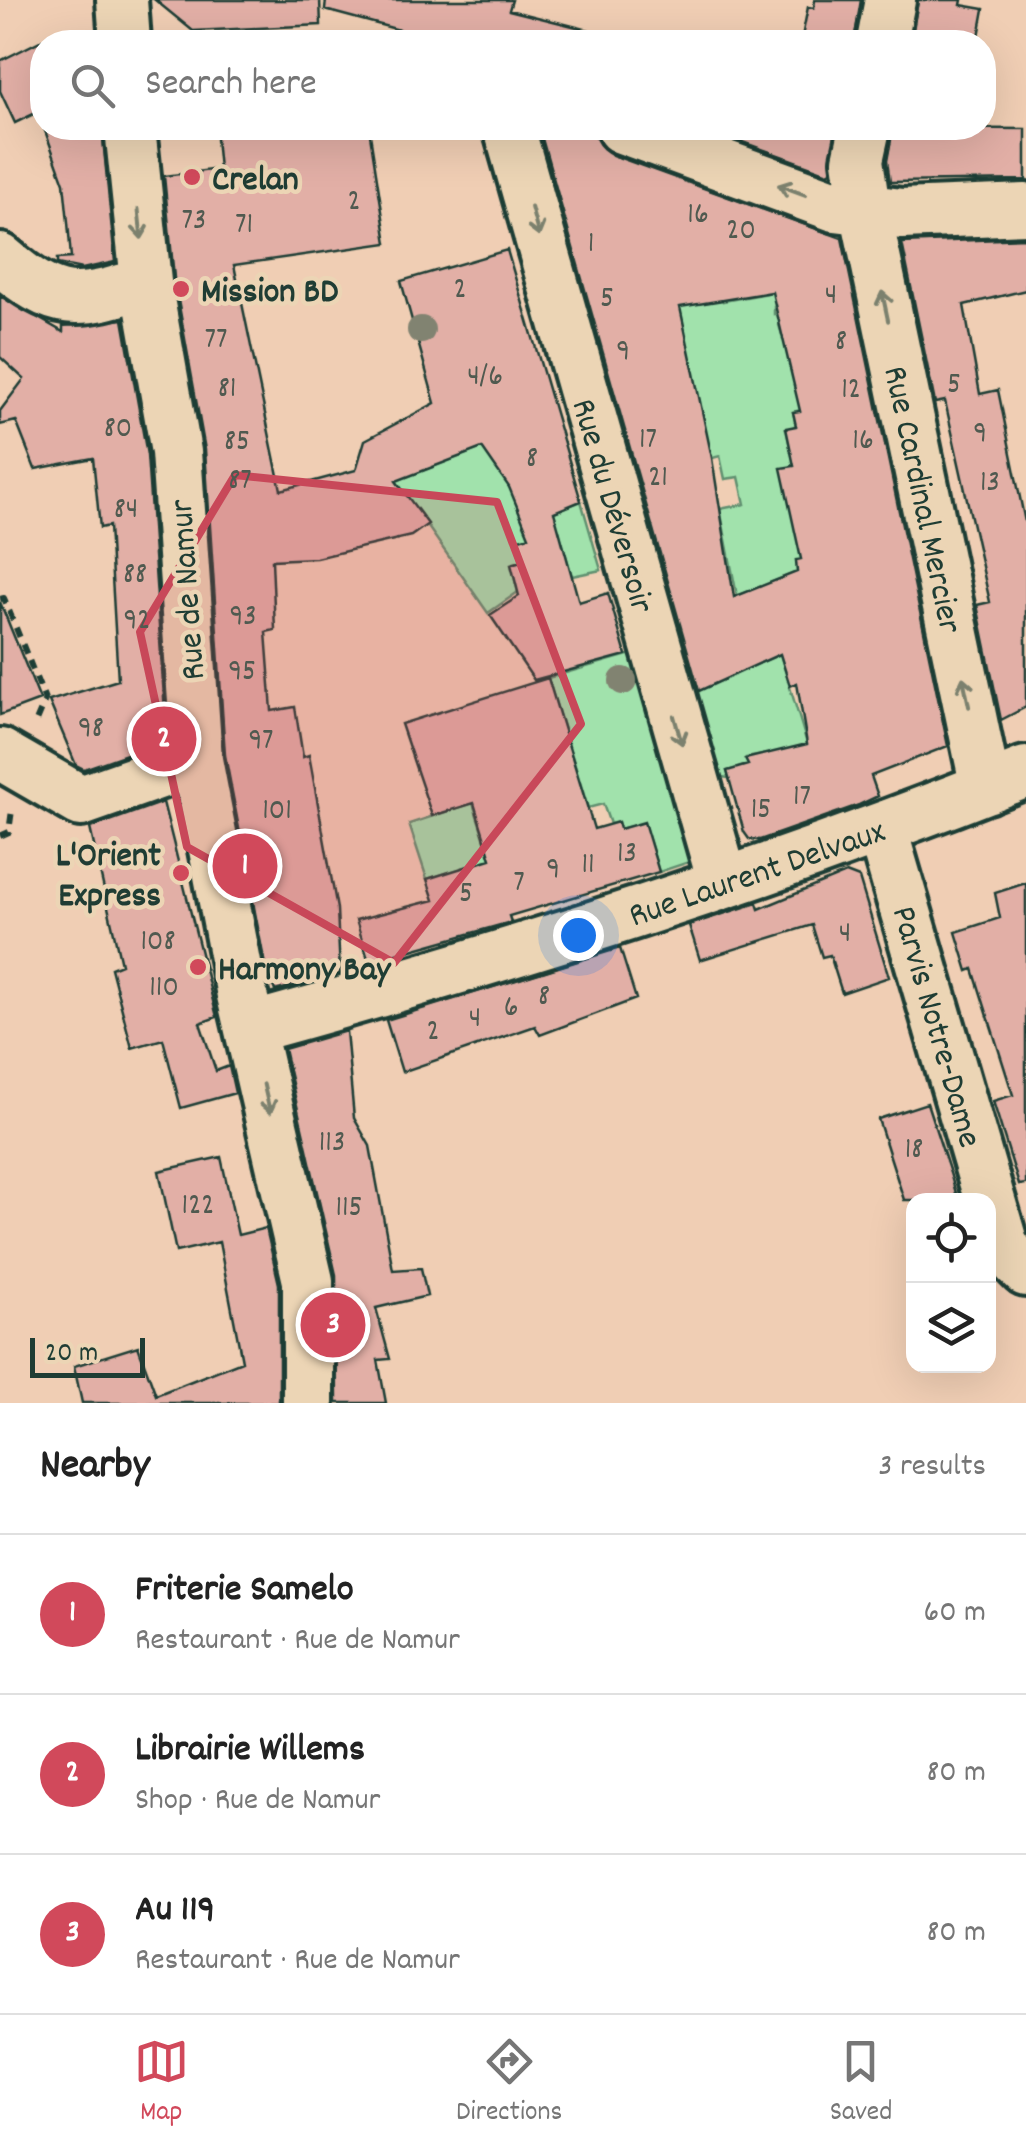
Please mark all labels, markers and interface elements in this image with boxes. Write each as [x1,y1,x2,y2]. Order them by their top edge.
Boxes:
search box [30,30,996,140]
icon: search [65,58,120,113]
text: Search here [145,58,317,113]
place label: Crelan [212,157,299,207]
marker: Crelan [181,166,203,188]
one-way arrow [777,180,808,198]
house number: 2 [347,182,361,225]
house number: 16 [687,195,709,238]
house number: 73 [182,201,206,244]
house number: 71 [235,205,253,248]
one-way arrow [527,205,545,237]
one-way arrow [131,208,150,240]
house number: 20 [726,211,756,254]
house number: 1 [588,224,594,267]
place label: Mission BD [201,269,338,319]
house number: 2 [453,270,467,313]
house number: 4 [825,276,837,319]
marker: Mission BD [170,278,192,300]
house number: 5 [600,279,614,322]
one-way arrow [874,291,893,323]
house number: 77 [205,320,227,363]
house number: 8 [835,322,847,365]
house number: 9 [616,332,630,375]
house number: 4/6 [467,357,503,400]
street label: Rue Cardinal Mercier [867,362,973,638]
house number: 5 [947,365,961,408]
house number: 81 [218,369,236,412]
house number: 12 [841,370,861,413]
street label: Rue du Déversoir [556,393,665,619]
house number: 80 [104,409,132,452]
house number: 9 [973,414,987,457]
house number: 17 [639,420,657,463]
house number: 16 [852,421,874,464]
house number: 85 [224,422,250,465]
house number: 8 [526,439,538,482]
house number: 21 [648,458,668,501]
house number: 87 [228,461,252,504]
house number: 13 [980,463,1000,506]
house number: 84 [114,490,138,533]
street label: Rue de Namur [159,498,221,682]
house number: 88 [123,555,147,598]
house number: 93 [229,597,257,640]
house number: 92 [124,601,150,644]
house number: 95 [228,652,256,695]
one-way arrow [955,677,974,709]
pin: 2 [132,702,196,776]
house number: 98 [78,709,104,752]
one-way arrow [670,713,689,745]
house number: 97 [248,721,274,764]
house number: 17 [793,777,811,820]
house number: 15 [751,790,771,833]
house number: 101 [262,791,292,834]
street label: Rue Laurent Delvaux [623,809,892,943]
pin: 1 [212,828,278,904]
place label: L'Orient Express [56,833,161,923]
house number: 13 [617,834,637,877]
house number: 11 [581,845,595,888]
house number: 9 [546,850,560,893]
marker: L'Orient Express [170,862,192,884]
house number: 7 [513,863,525,906]
house number: 5 [459,874,473,917]
street label: Parvis Notre-Dame [876,901,993,1154]
your location [553,910,604,961]
house number: 4 [839,914,851,957]
house number: 108 [141,922,175,965]
place label: Harmony Bay [218,947,392,997]
marker: Harmony Bay [187,956,209,978]
house number: 110 [149,968,179,1011]
house number: 8 [538,977,550,1020]
house number: 6 [504,988,518,1031]
house number: 4 [469,999,481,1042]
house number: 2 [426,1012,440,1055]
one-way arrow [259,1082,277,1114]
house number: 113 [319,1123,345,1166]
house number: 18 [905,1130,923,1173]
house number: 122 [182,1186,214,1229]
house number: 115 [335,1188,363,1231]
map controls [906,1193,996,1373]
button: locate [906,1193,996,1283]
button: layers [906,1283,996,1373]
pin: 3 [300,1288,366,1362]
scale bar [30,1333,145,1378]
text: 20 m [45,1335,98,1375]
text: Nearby [40,1438,150,1498]
text: 3 results [878,1445,986,1491]
text: Friterie Samelo [135,1564,354,1619]
text: 1 [69,1591,76,1637]
text: 60 m [924,1591,986,1637]
text: Restaurant · Rue de Namur [135,1619,460,1665]
text: Librairie Willems [135,1724,365,1779]
text: 2 [66,1751,79,1797]
text: 80 m [926,1751,986,1797]
text: Shop · Rue de Namur [135,1779,380,1825]
text: Au 119 [135,1884,215,1939]
text: 3 [65,1911,80,1957]
text: 80 m [926,1911,986,1957]
text: Restaurant · Rue de Namur [135,1939,460,1985]
tab: Map [134,2034,189,2134]
tab: Directions [456,2034,562,2134]
tab: Saved [830,2034,892,2134]

